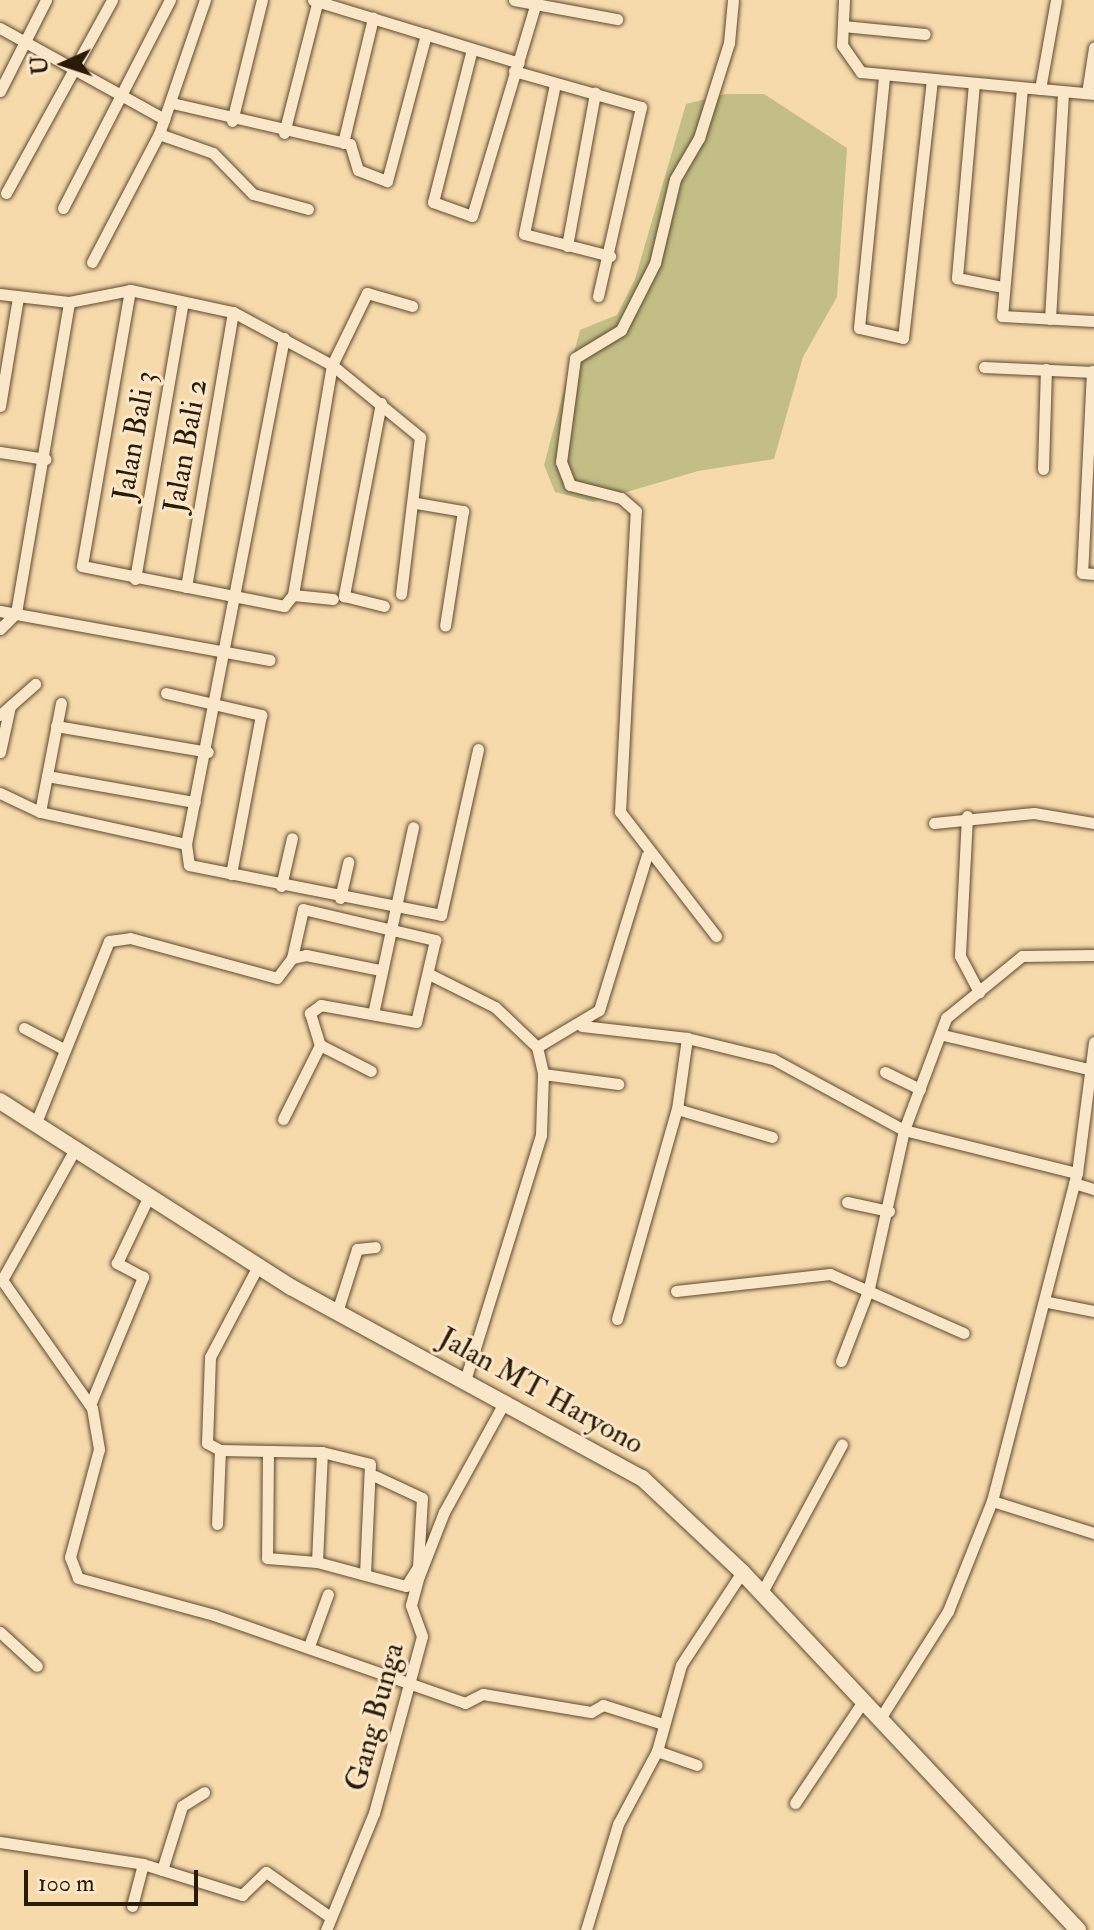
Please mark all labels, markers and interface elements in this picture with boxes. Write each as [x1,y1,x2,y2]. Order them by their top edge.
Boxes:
north arrow [24,24,104,104]
text: U [26,55,54,75]
street label: Jalan Bali 3 [106,368,164,504]
street label: Jalan Bali 2 [157,376,215,516]
street label: Jalan MT Haryono [432,1320,650,1462]
street label: Gang Bunga [338,1639,412,1795]
scale bar [28,1854,202,1904]
text: 100 m [38,1868,95,1899]

